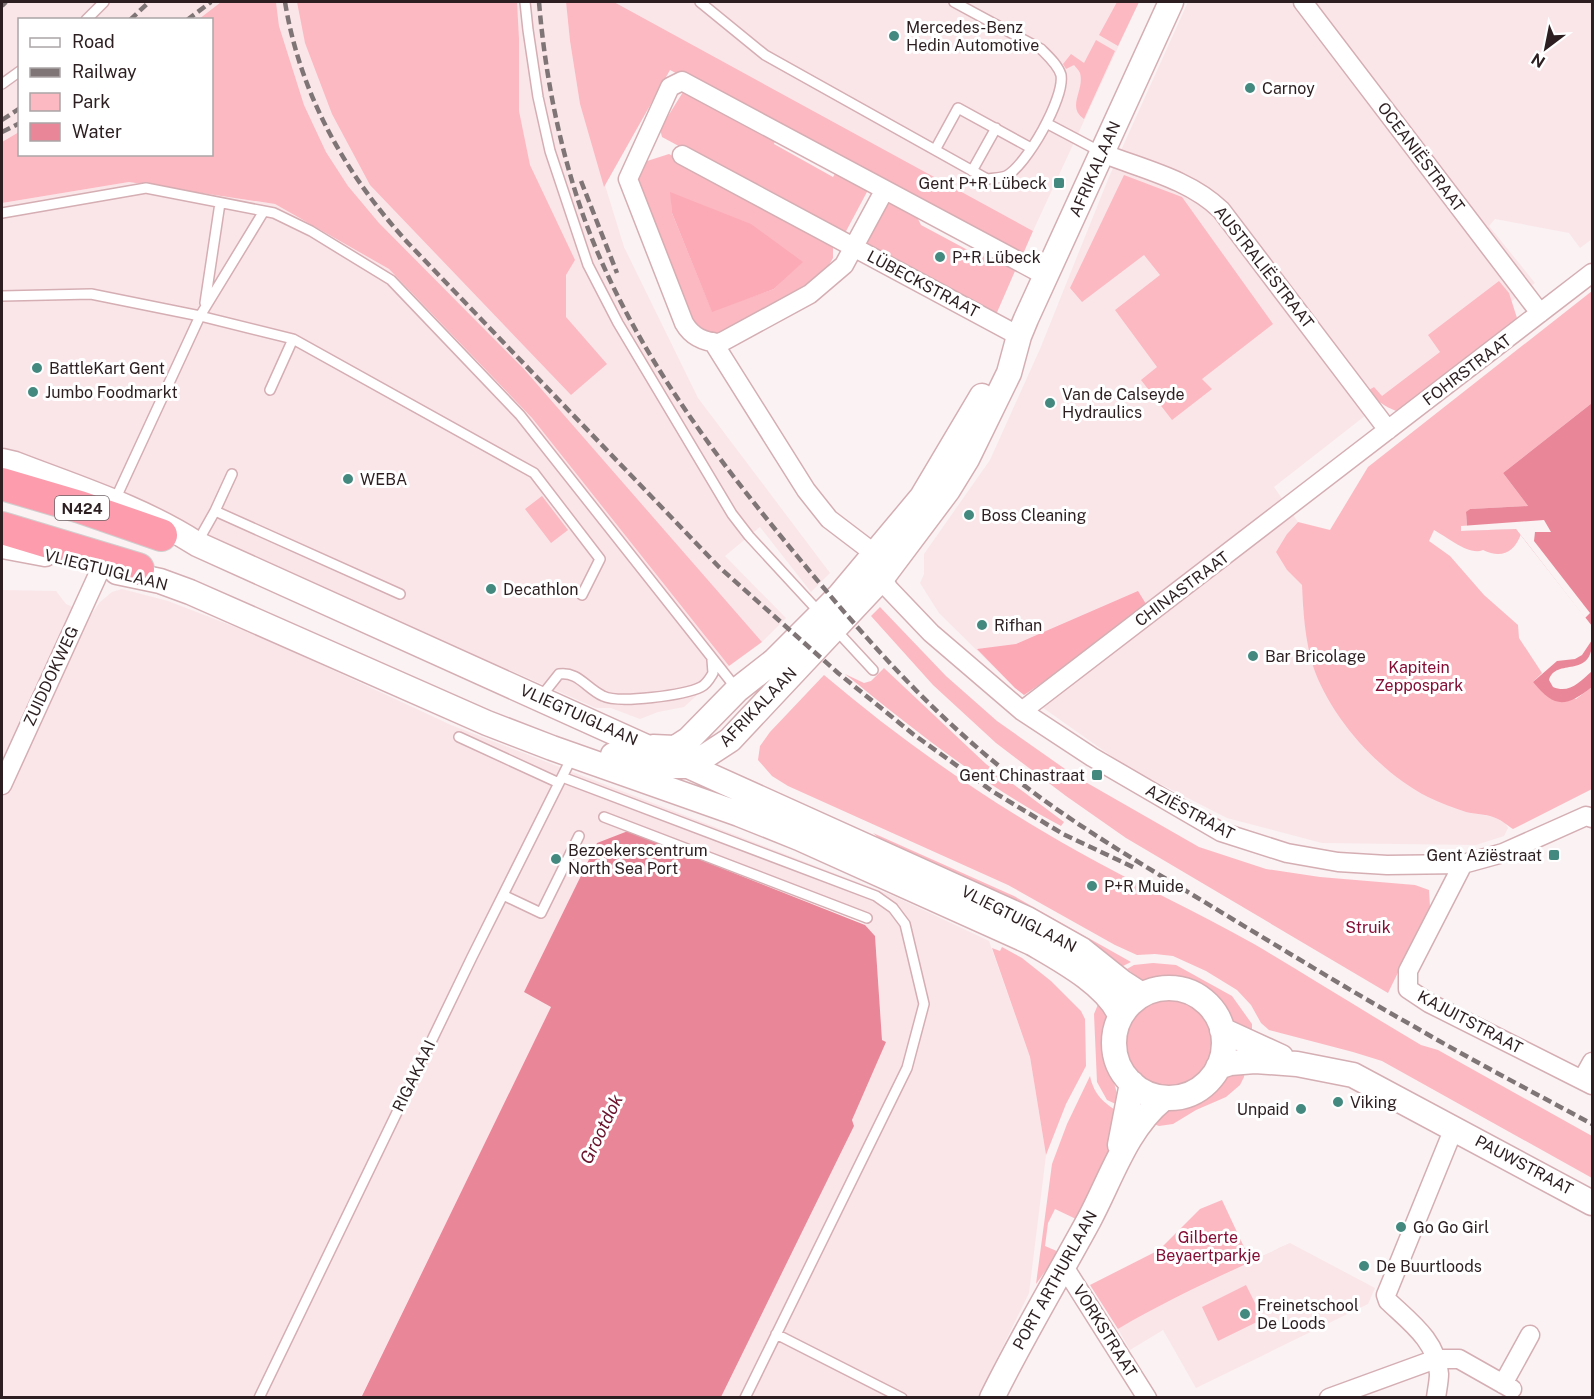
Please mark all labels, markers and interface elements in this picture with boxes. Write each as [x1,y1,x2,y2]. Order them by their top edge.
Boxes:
legend [18,18,213,156]
place label: Mercedes-Benz Hedin Automotive [906,18,1039,55]
north arrow [1516,18,1576,78]
marker: Mercedes-Benz Hedin Automotive [887,29,901,43]
text: Road [72,31,115,52]
text: N [1528,49,1549,72]
text: Railway [72,61,137,82]
place label: Carnoy [1262,79,1315,98]
marker: Carnoy [1243,81,1257,95]
text: Park [72,91,110,112]
street label: OCEANIËSTRAAT [1374,98,1469,216]
street label: AFRIKALAAN [1065,118,1125,220]
text: Water [72,121,122,142]
place label: Gent P+R Lübeck [919,174,1047,193]
marker: Gent P+R Lübeck [1052,176,1066,190]
street label: AUSTRALIËSTRAAT [1210,202,1319,332]
street label: LÜBECKSTRAAT [864,246,983,322]
place label: P+R Lübeck [952,248,1041,267]
marker: P+R Lübeck [933,250,947,264]
street label: FOHRSTRAAT [1419,330,1515,409]
place label: BattleKart Gent [49,359,165,378]
marker: BattleKart Gent [30,361,44,375]
place label: Jumbo Foodmarkt [45,383,178,402]
marker: Jumbo Foodmarkt [26,385,40,399]
place label: Van de Calseyde Hydraulics [1062,385,1185,422]
marker: Van de Calseyde Hydraulics [1043,396,1057,410]
place label: WEBA [360,470,407,489]
marker: WEBA [341,472,355,486]
road number: N424 [55,496,109,520]
place label: Boss Cleaning [981,506,1087,525]
marker: Boss Cleaning [962,508,976,522]
street label: VLIEGTUIGLAAN [42,545,170,595]
street label: CHINASTRAAT [1131,547,1233,631]
place label: Decathlon [503,580,578,599]
marker: Decathlon [484,582,498,596]
place label: Rifhan [994,616,1042,635]
marker: Rifhan [975,618,989,632]
street label: ZUIDDOKWEG [20,623,82,729]
place label: Bar Bricolage [1265,647,1366,666]
marker: Bar Bricolage [1246,649,1260,663]
park label: Kapitein Zeppospark [1375,658,1463,695]
street label: AFRIKALAAN [715,663,801,751]
street label: VLIEGTUIGLAAN [517,681,641,749]
place label: Gent Chinastraat [959,766,1085,785]
marker: Gent Chinastraat [1090,768,1104,782]
street label: AZIËSTRAAT [1142,780,1239,844]
place label: Bezoekerscentrum North Sea Port [568,841,708,878]
place label: Gent Aziëstraat [1426,846,1542,865]
marker: Gent Aziëstraat [1547,848,1561,862]
marker: Bezoekerscentrum North Sea Port [549,852,563,866]
place label: P+R Muide [1104,877,1184,896]
marker: P+R Muide [1085,879,1099,893]
street label: VLIEGTUIGLAAN [958,882,1080,956]
park label: Struik [1345,918,1391,937]
street label: KAJUITSTRAAT [1414,986,1526,1058]
street label: RIGAKAAI [389,1037,439,1115]
water label: Grootdok [575,1090,627,1167]
place label: Viking [1350,1093,1397,1112]
marker: Viking [1331,1095,1345,1109]
place label: Unpaid [1237,1100,1289,1119]
marker: Unpaid [1294,1102,1308,1116]
street label: PAUWSTRAAT [1472,1131,1577,1199]
street label: PORT ARTHURLAAN [1009,1207,1101,1353]
place label: Go Go Girl [1413,1218,1489,1237]
marker: Go Go Girl [1394,1220,1408,1234]
park label: Gilberte Beyaertparkje [1155,1228,1261,1265]
place label: De Buurtloods [1376,1257,1482,1276]
marker: De Buurtloods [1357,1259,1371,1273]
street label: VORKSTRAAT [1069,1281,1141,1381]
place label: Freinetschool De Loods [1257,1296,1359,1333]
marker: Freinetschool De Loods [1238,1307,1252,1321]

